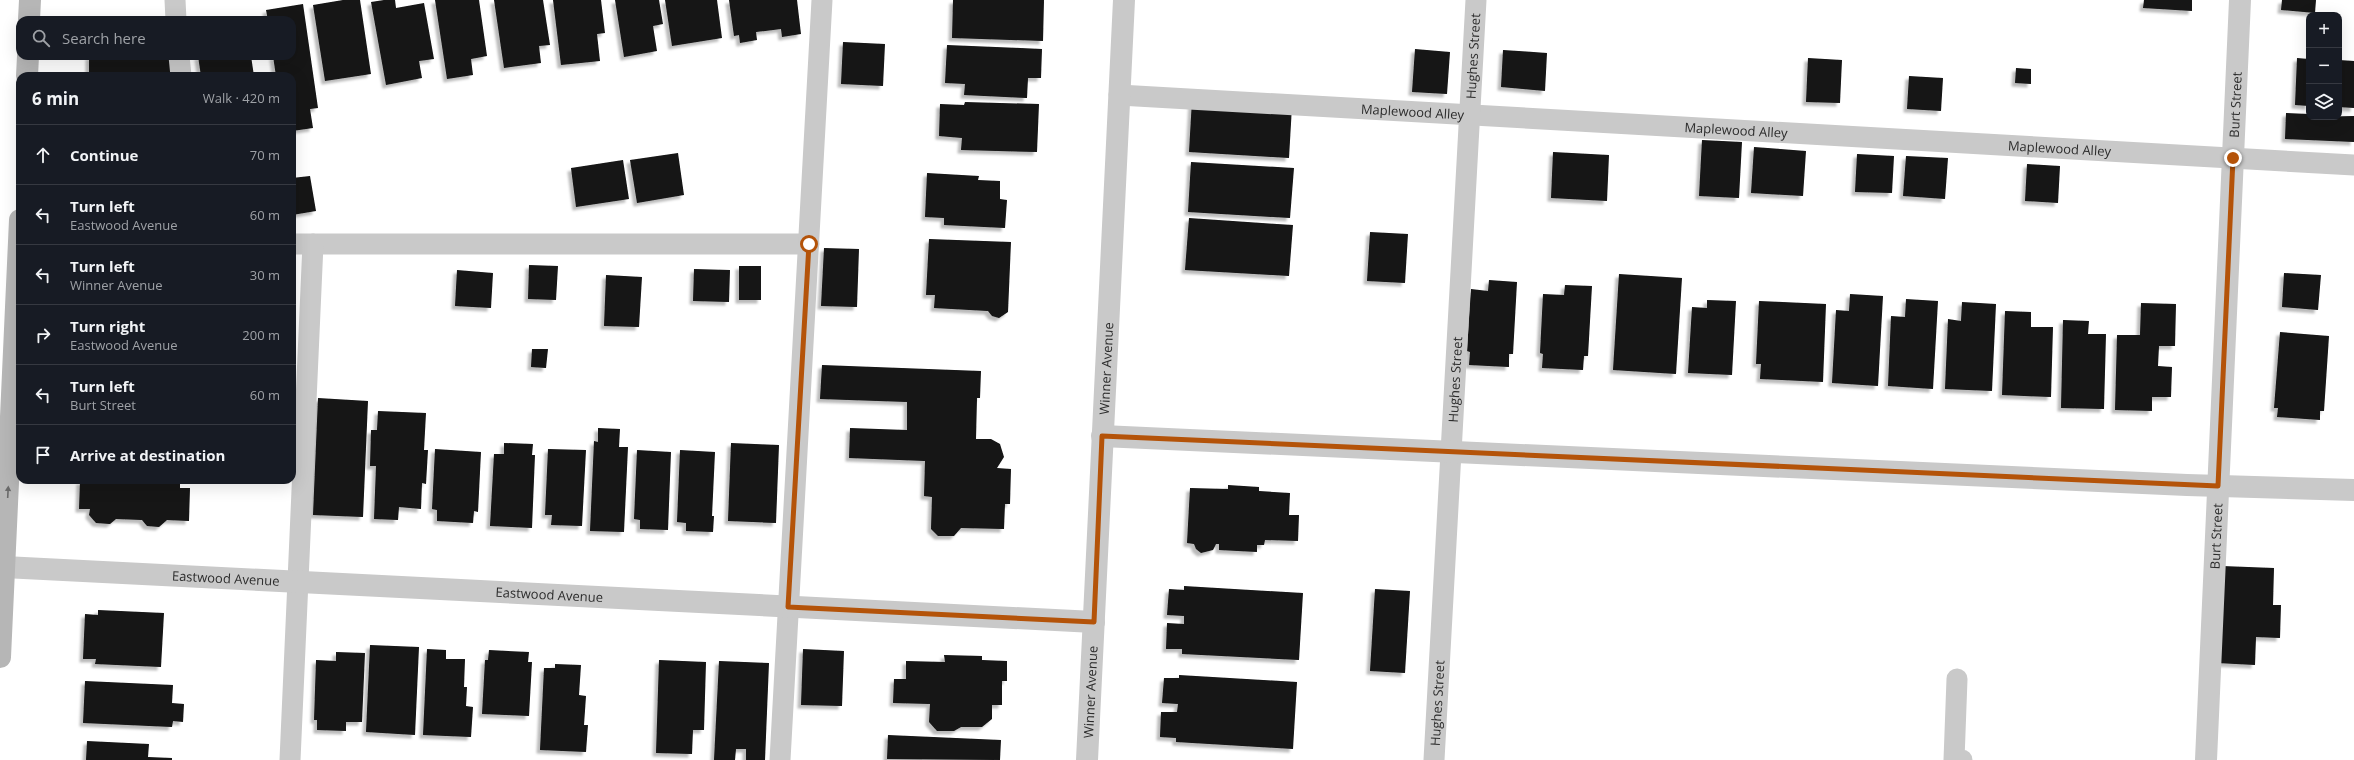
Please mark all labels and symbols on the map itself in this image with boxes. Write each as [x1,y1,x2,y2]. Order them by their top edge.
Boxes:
street label: Hughes Street [1462,12,1484,99]
street label: Burt Street [2225,71,2246,138]
street label: Maplewood Alley [1360,100,1465,124]
street label: Maplewood Alley [1684,118,1789,142]
street label: Maplewood Alley [2007,136,2112,160]
route end [2224,149,2242,167]
route start [800,235,818,253]
street label: Winner Avenue [1095,322,1117,415]
street label: Hughes Street [1444,336,1466,423]
one-way arrow [4,486,11,498]
street label: Burt Street [2206,502,2226,570]
street label: Eastwood Avenue [171,566,280,590]
street label: Eastwood Avenue [495,583,604,606]
street label: Winner Avenue [1079,645,1102,739]
street label: Hughes Street [1426,659,1449,746]

